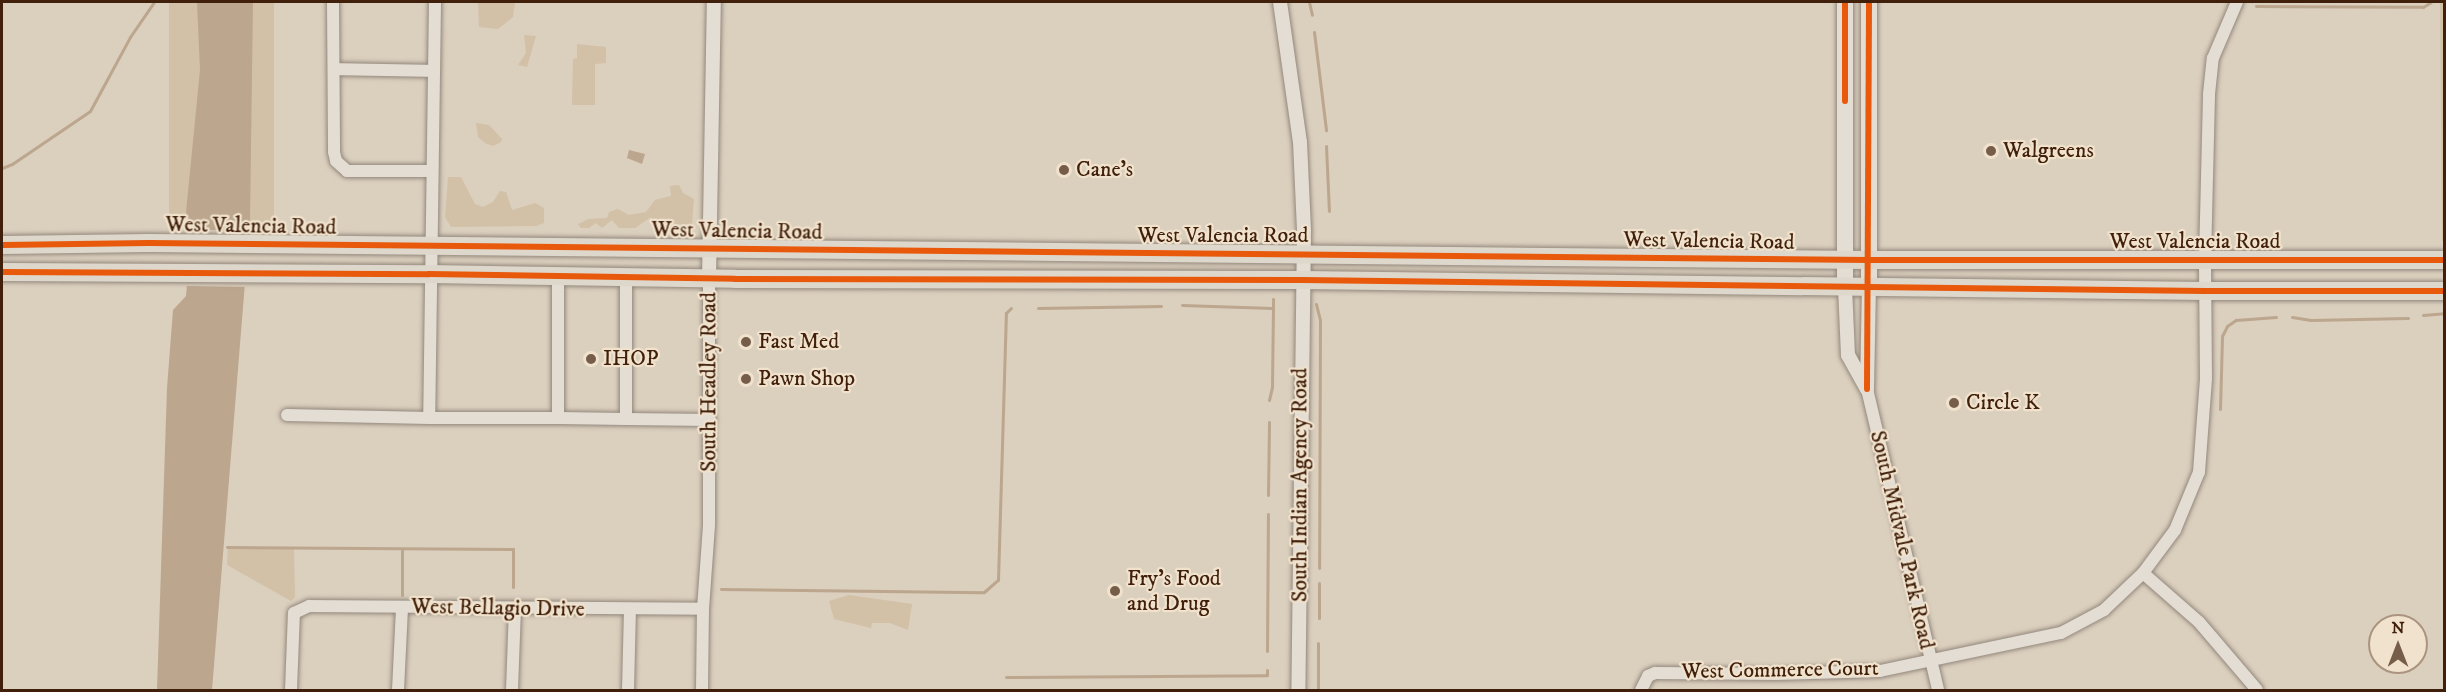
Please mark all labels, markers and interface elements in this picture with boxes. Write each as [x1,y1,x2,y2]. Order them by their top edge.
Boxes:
place label: Walgreens [2003,138,2094,164]
marker: Walgreens [1984,144,1998,158]
place label: Cane's [1076,157,1133,183]
marker: Cane's [1057,163,1071,177]
street label: West Valencia Road [165,211,337,241]
street label: West Valencia Road [651,216,823,246]
street label: West Valencia Road [1137,223,1309,249]
street label: West Valencia Road [1623,226,1795,256]
street label: West Valencia Road [2109,229,2281,255]
street label: South Headley Road [696,292,722,472]
place label: Fast Med [758,329,839,355]
marker: Fast Med [739,335,753,349]
place label: IHOP [603,346,658,372]
marker: IHOP [584,352,598,366]
place label: Pawn Shop [758,366,855,392]
street label: South Indian Agency Road [1287,368,1313,602]
marker: Pawn Shop [739,372,753,386]
place label: Circle K [1966,390,2040,416]
marker: Circle K [1947,396,1961,410]
street label: South Midvale Park Road [1864,428,1940,652]
place label: Fry's Food and Drug [1127,565,1221,616]
marker: Fry's Food and Drug [1108,584,1122,598]
street label: West Bellagio Drive [411,593,585,623]
north arrow [2368,614,2428,674]
text: N [2391,618,2405,638]
street label: West Commerce Court [1681,655,1879,685]

